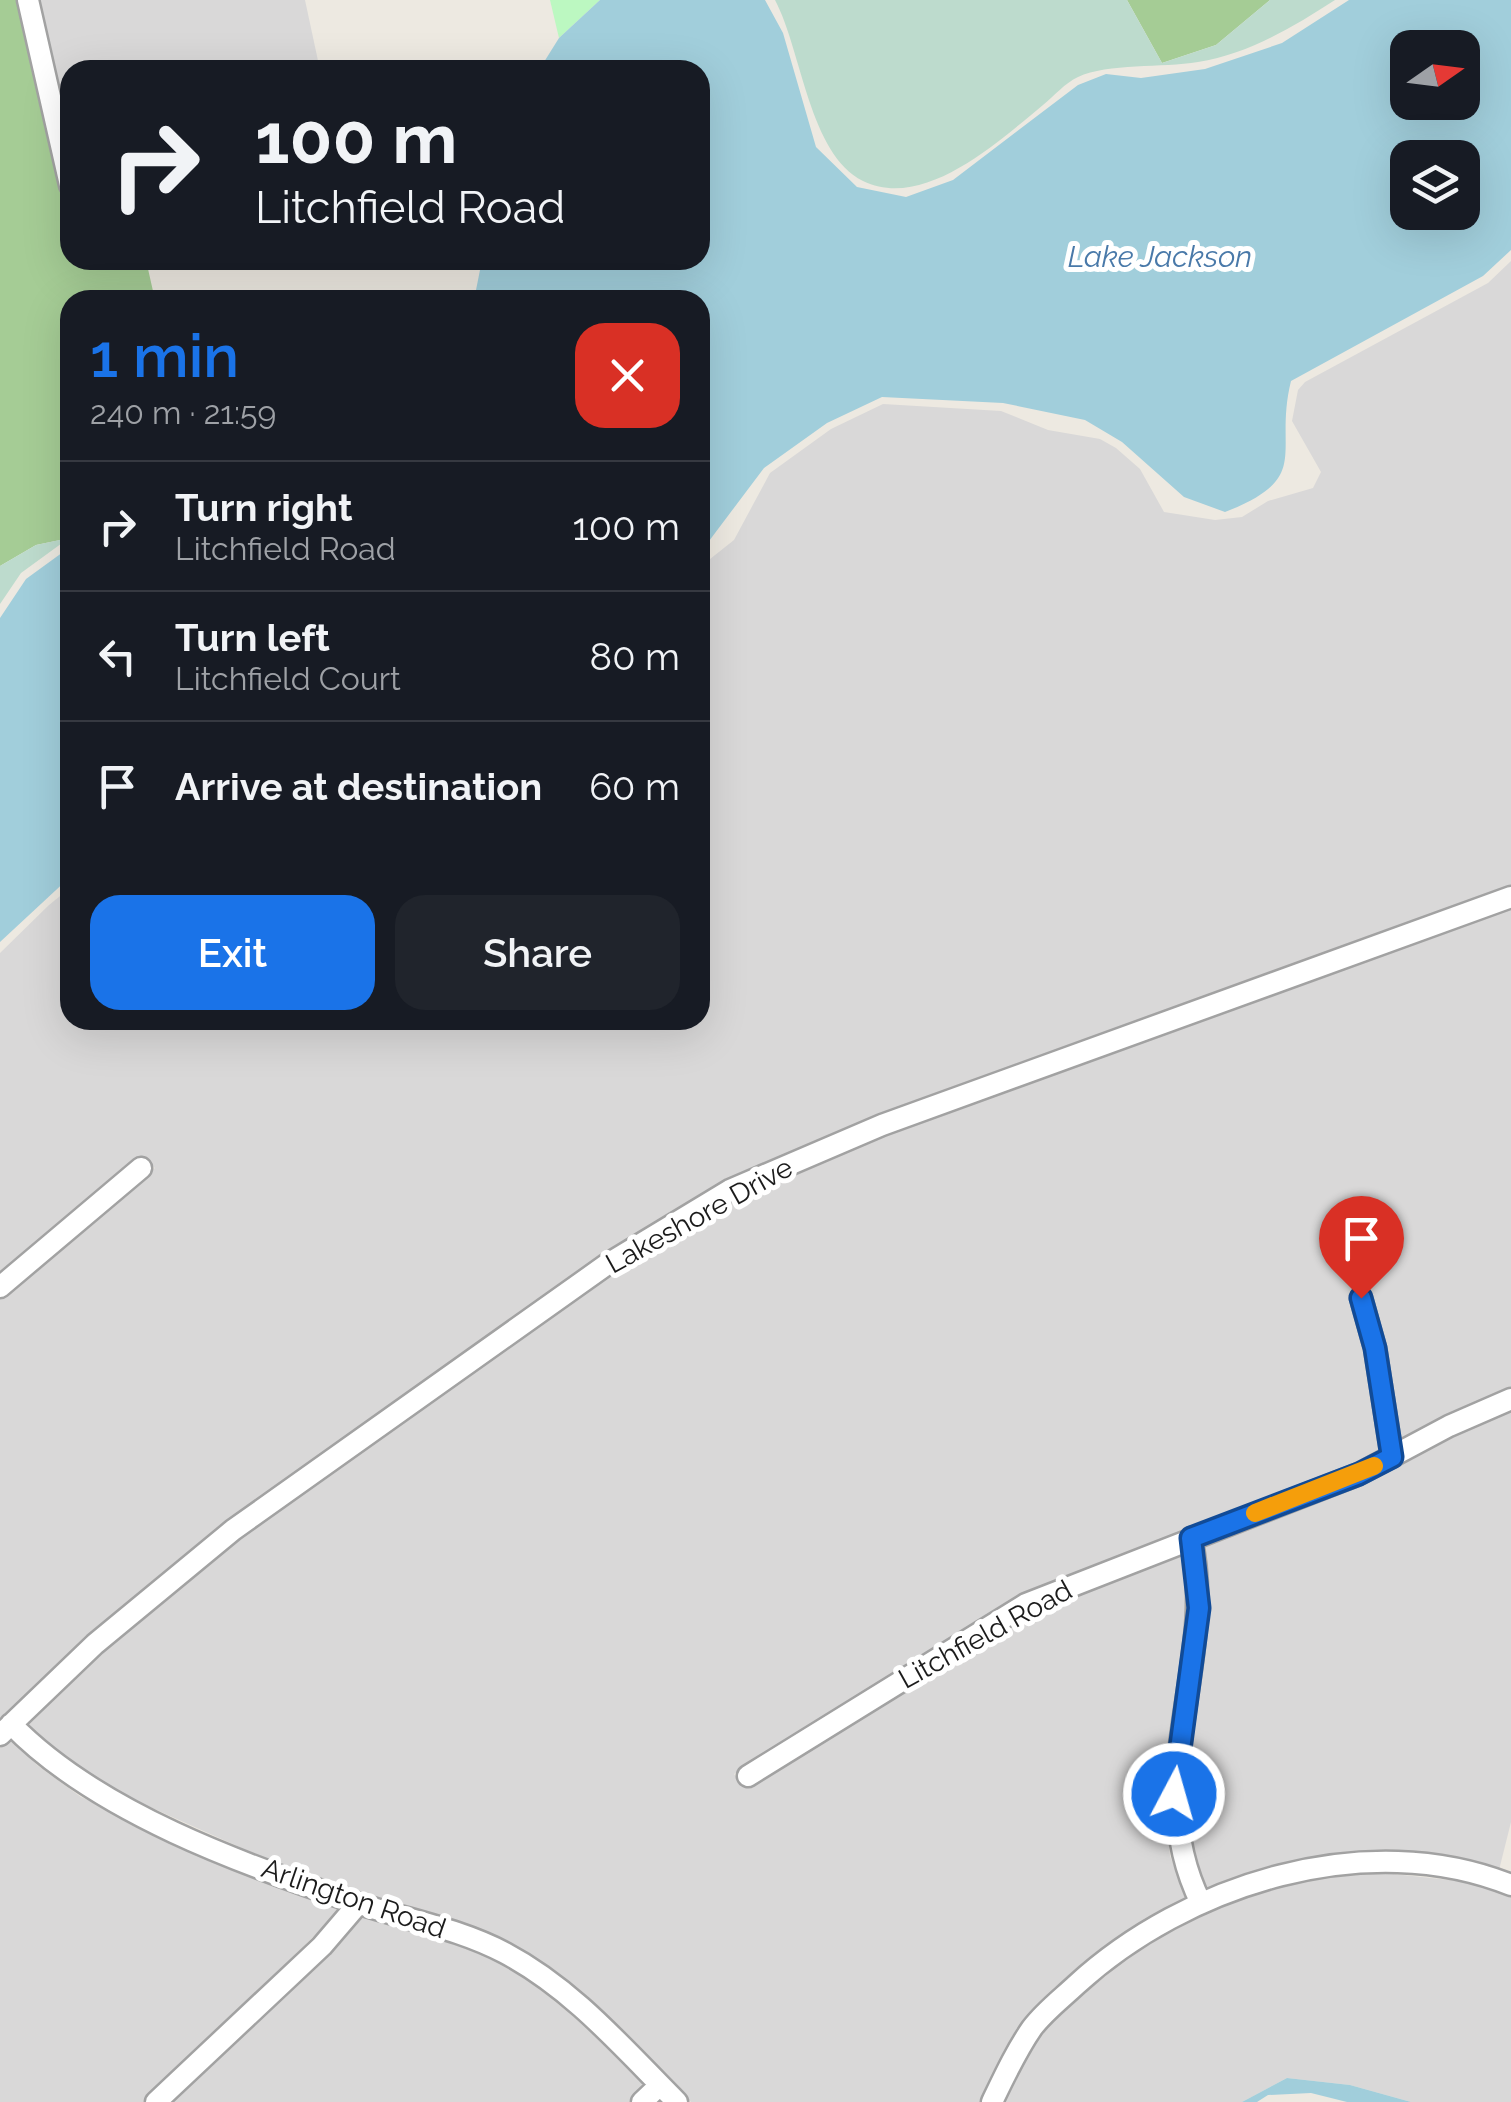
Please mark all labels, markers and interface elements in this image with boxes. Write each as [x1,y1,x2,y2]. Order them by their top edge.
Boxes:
north arrow [1390,30,1480,120]
map controls [1390,30,1480,230]
text: 100 m [255,97,458,179]
icon: right [90,100,220,230]
button: layers [1390,140,1480,230]
text: Litchfield Road [255,181,565,234]
water label: Lake Jackson [1068,239,1252,274]
text: 1 min [90,321,239,391]
button: close [575,323,680,428]
text: 240 m · 21:59 [90,394,276,431]
text: Turn right [175,485,352,530]
icon: right [90,499,145,554]
text: 100 m [573,504,680,549]
text: Litchfield Road [175,530,396,567]
text: Turn left [175,615,330,660]
icon: left [90,629,145,684]
text: 80 m [590,634,680,679]
text: Litchfield Court [175,660,401,697]
icon: arrive [90,759,145,814]
text: Arrive at destination [175,764,542,809]
text: 60 m [589,764,680,809]
button: Exit [90,895,375,1010]
button: Share [395,895,680,1010]
street label: Lakeshore Drive [600,1150,798,1280]
pin [1319,1196,1404,1299]
icon: arrive [1334,1211,1389,1266]
street label: Litchfield Road [893,1573,1078,1696]
position arrow [1122,1742,1226,1846]
street label: Arlington Road [257,1852,450,1945]

